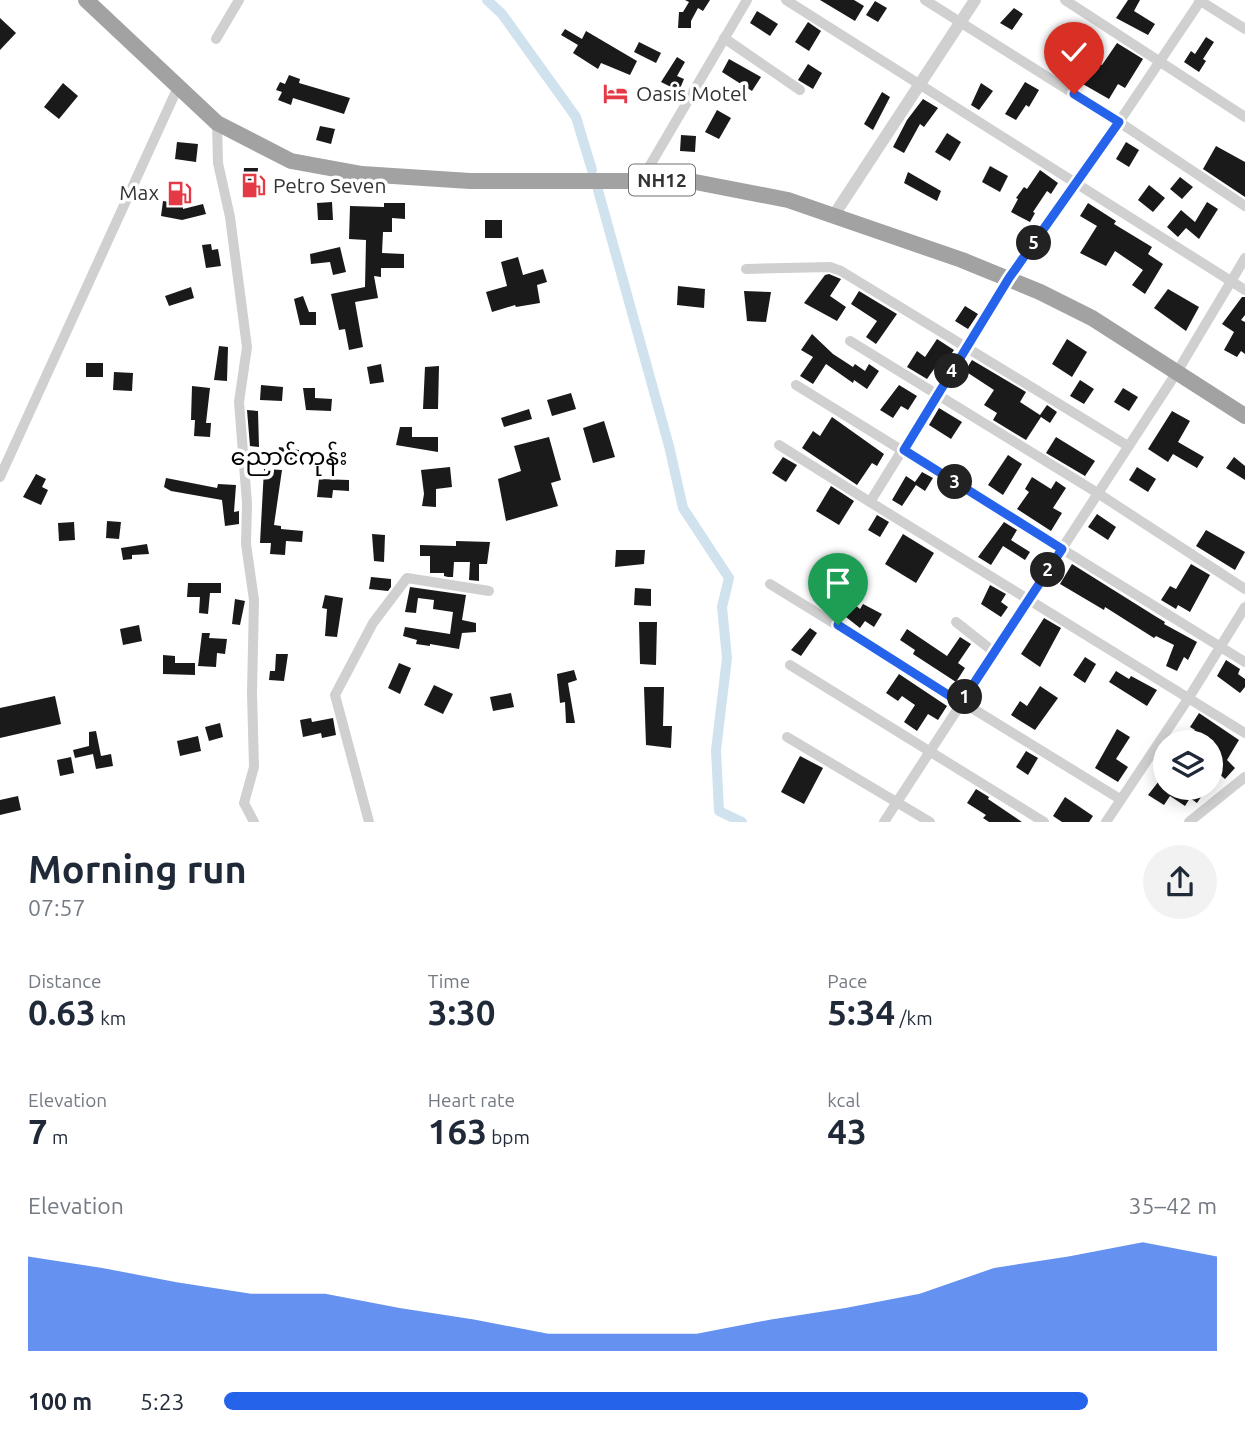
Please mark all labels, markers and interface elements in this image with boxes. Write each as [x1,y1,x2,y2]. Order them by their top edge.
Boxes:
pin [1044,22,1104,94]
icon: check [1055,33,1093,71]
hotel icon: Oasis Motel [602,80,630,108]
place label: Oasis Motel [636,81,747,105]
road number: NH12 [629,164,695,196]
fuel station icon: Petro Seven [239,172,267,200]
place label: Petro Seven [273,173,386,197]
fuel station icon: Max [165,179,193,207]
place label: Max [119,180,159,204]
pin: 5 [1016,226,1052,260]
text: 5 [1028,231,1039,253]
pin: 4 [934,354,970,388]
text: 4 [946,359,957,381]
district label: ညောင်ကုန်း [231,441,347,476]
pin: 3 [937,464,972,500]
text: 3 [949,470,960,492]
pin: 2 [1030,552,1066,588]
pin [808,553,868,625]
text: 2 [1042,558,1053,580]
icon: arrive [819,564,857,602]
pin: 1 [948,680,982,714]
text: 1 [959,685,970,707]
map controls [1153,730,1223,800]
button: layers [1153,730,1223,800]
button: share [1143,845,1217,919]
text: Morning run [28,848,247,890]
text: 07:57 [28,895,86,920]
text: Distance [28,970,102,992]
text: Time [428,970,470,992]
text: Pace [827,970,868,992]
text: 0.63 [28,992,96,1032]
text: 3:30 [428,992,496,1032]
text: 5:34 [827,992,895,1032]
text: km [96,1007,126,1029]
text: /km [895,1007,933,1029]
text: Elevation [28,1089,107,1111]
text: Heart rate [428,1089,515,1111]
text: kcal [827,1089,860,1111]
text: 7 [28,1111,48,1151]
text: 163 [428,1111,487,1151]
text: 43 [827,1111,867,1151]
text: m [48,1126,69,1148]
text: bpm [487,1126,530,1148]
text: Elevation [28,1193,124,1218]
text: 35–42 m [1129,1193,1217,1218]
text: 100 m [28,1389,92,1414]
text: 5:23 [140,1389,185,1414]

